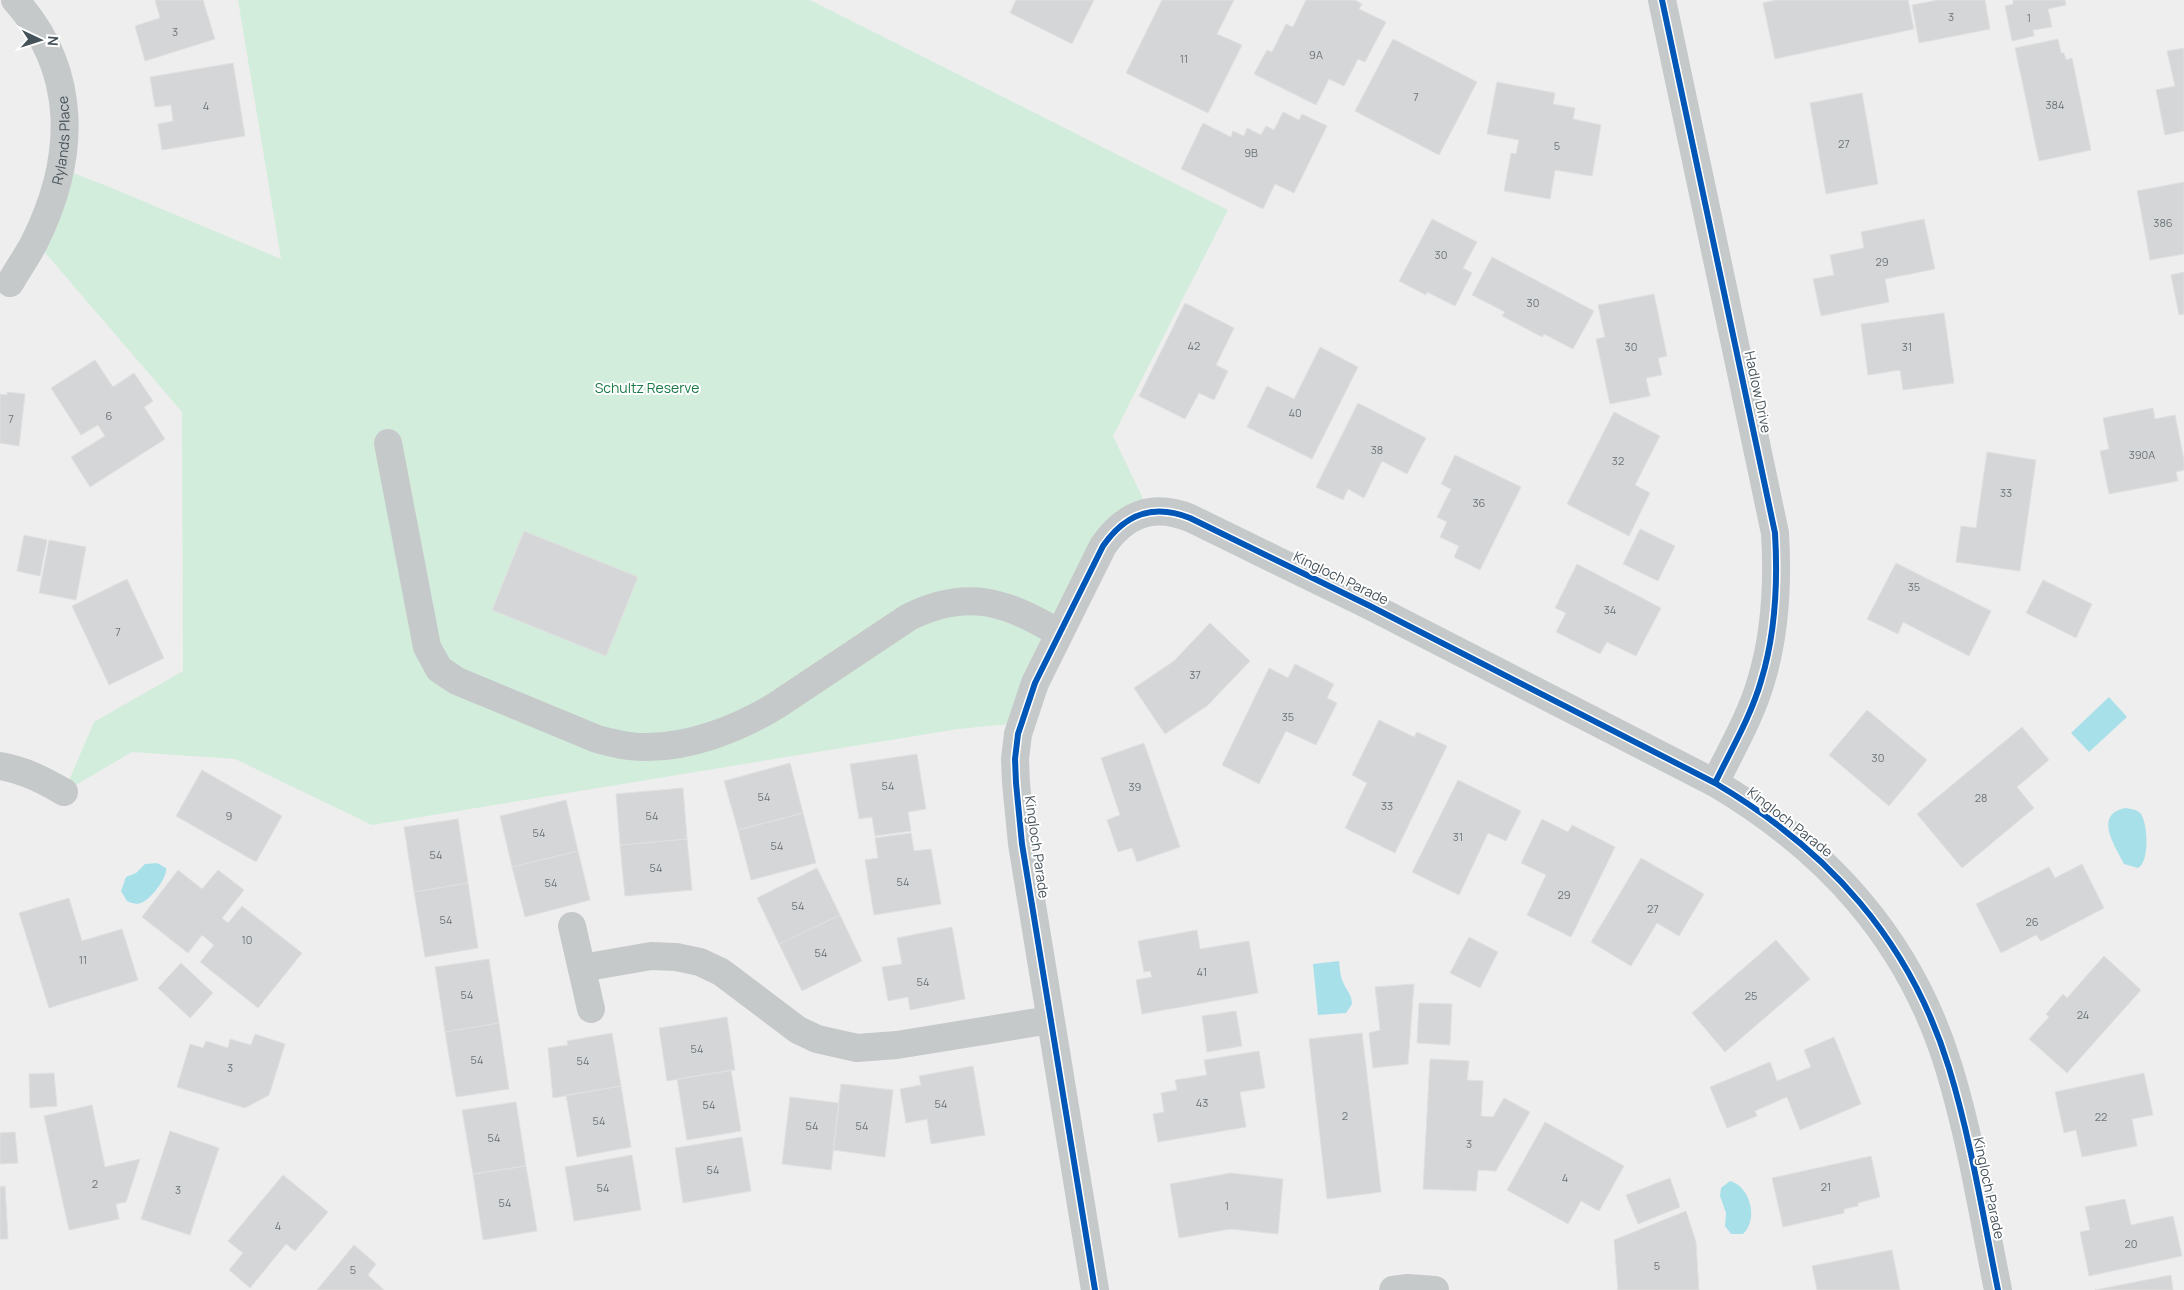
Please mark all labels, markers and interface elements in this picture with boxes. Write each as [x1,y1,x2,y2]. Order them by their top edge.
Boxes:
house number: 3 [1948,9,1954,24]
house number: 1 [2027,10,2031,25]
north arrow [15,15,65,65]
house number: 3 [172,24,178,39]
text: N [44,35,63,47]
house number: 9A [1309,47,1323,62]
house number: 11 [1180,51,1188,66]
house number: 7 [1413,89,1419,104]
street label: Rylands Place [47,95,74,187]
house number: 384 [2046,97,2064,112]
house number: 4 [203,98,209,113]
house number: 27 [1838,136,1850,151]
house number: 5 [1554,138,1560,153]
house number: 9B [1244,145,1258,160]
house number: 386 [2153,215,2173,230]
house number: 30 [1435,247,1447,262]
house number: 29 [1875,254,1889,269]
house number: 30 [1527,295,1539,310]
house number: 42 [1188,338,1200,353]
house number: 30 [1625,339,1637,354]
house number: 31 [1902,339,1912,354]
street label: Hadlow Drive [1741,349,1776,435]
park label: Schultz Reserve [595,378,699,397]
house number: 40 [1288,405,1302,420]
house number: 6 [106,408,113,423]
house number: 7 [8,411,14,426]
house number: 38 [1371,442,1383,457]
house number: 390A [2129,447,2155,462]
house number: 32 [1612,453,1624,468]
house number: 33 [2000,485,2012,500]
house number: 36 [1473,495,1486,510]
street label: Kingloch Parade [1291,546,1392,609]
house number: 35 [1908,579,1920,594]
house number: 34 [1604,602,1616,617]
house number: 7 [115,624,121,639]
house number: 37 [1189,667,1201,682]
house number: 35 [1282,709,1294,724]
house number: 30 [1872,750,1884,765]
house number: 54 [882,778,894,793]
house number: 39 [1129,779,1142,794]
street label: Kingloch Parade [1744,782,1837,861]
house number: 54 [758,789,770,804]
house number: 28 [1975,790,1987,805]
street label: Kingloch Parade [1021,794,1054,900]
house number: 33 [1381,798,1393,813]
house number: 9 [226,808,233,823]
house number: 54 [646,808,658,823]
house number: 54 [533,825,545,840]
house number: 31 [1453,829,1463,844]
house number: 54 [771,838,783,853]
house number: 54 [430,847,442,862]
house number: 54 [650,860,662,875]
house number: 54 [897,874,909,889]
house number: 54 [545,875,557,890]
house number: 29 [1557,887,1571,902]
house number: 54 [792,898,804,913]
house number: 27 [1647,901,1659,916]
house number: 54 [440,912,452,927]
house number: 26 [2025,914,2039,929]
house number: 10 [241,932,253,947]
house number: 54 [815,945,827,960]
house number: 11 [79,952,87,967]
house number: 41 [1197,964,1207,979]
house number: 54 [917,974,929,989]
house number: 54 [461,987,473,1002]
house number: 25 [1745,988,1757,1003]
house number: 24 [2077,1007,2089,1022]
house number: 54 [691,1041,703,1056]
house number: 54 [471,1052,483,1067]
house number: 54 [577,1053,589,1068]
house number: 3 [227,1060,233,1075]
house number: 43 [1196,1095,1208,1110]
house number: 54 [935,1096,947,1111]
house number: 54 [703,1097,715,1112]
house number: 2 [1342,1108,1348,1123]
house number: 22 [2095,1109,2107,1124]
house number: 54 [593,1113,605,1128]
house number: 54 [806,1118,818,1133]
house number: 54 [856,1118,868,1133]
house number: 54 [488,1130,500,1145]
street label: Kingloch Parade [1969,1135,2010,1241]
house number: 3 [1466,1136,1472,1151]
house number: 54 [707,1162,719,1177]
house number: 4 [1562,1170,1568,1185]
house number: 2 [92,1176,98,1191]
house number: 21 [1821,1179,1831,1194]
house number: 54 [597,1180,609,1195]
house number: 3 [175,1182,181,1197]
house number: 54 [499,1195,511,1210]
house number: 1 [1225,1198,1229,1213]
house number: 4 [275,1218,281,1233]
house number: 20 [2125,1236,2137,1251]
house number: 5 [1654,1258,1660,1273]
house number: 5 [350,1262,356,1277]

